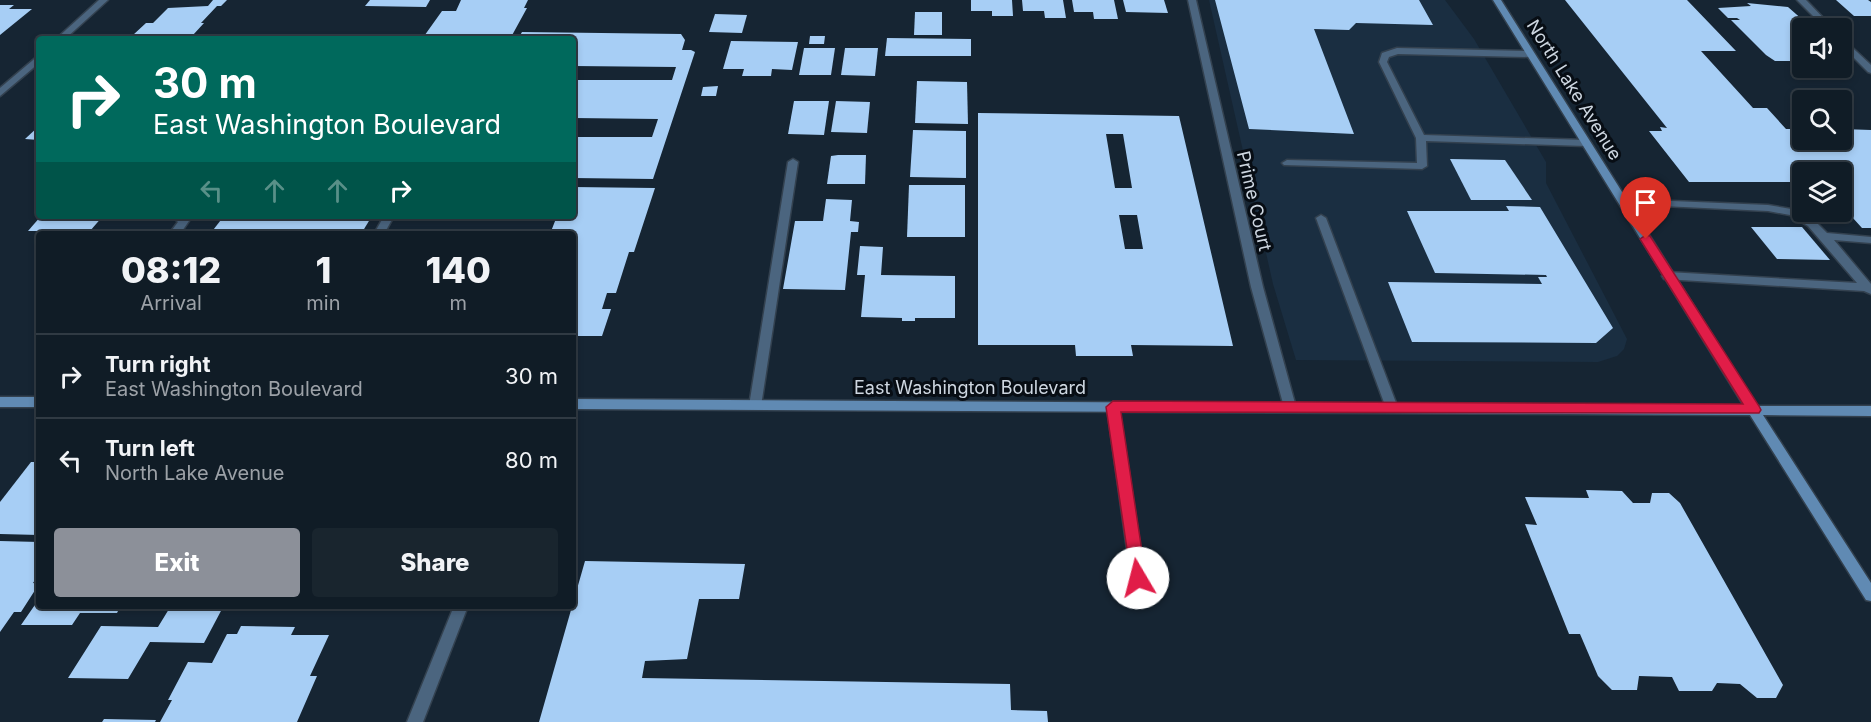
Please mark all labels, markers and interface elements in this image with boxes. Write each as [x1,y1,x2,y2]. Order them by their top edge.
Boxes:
street label: North Lake Avenue [1523,16,1626,164]
map controls [1792,18,1852,222]
button: sound [1792,18,1852,78]
text: 30 m [153,57,257,108]
icon: right [54,60,132,138]
button: search [1792,90,1852,150]
text: East Washington Boulevard [153,108,501,141]
street label: Prime Court [1233,149,1276,253]
button: layers [1792,162,1852,222]
icon: left [195,174,228,207]
icon: ahead [258,174,291,207]
icon: ahead [321,174,354,207]
icon: right [384,174,417,207]
pin [1620,177,1671,239]
icon: arrive [1629,186,1662,219]
text: 08:12 [121,248,221,292]
text: 1 [315,248,331,292]
text: 140 [425,248,491,292]
text: Arrival [140,291,202,315]
text: min [306,291,340,315]
text: m [449,291,467,315]
text: Turn right [105,351,211,377]
icon: right [54,360,87,393]
text: 30 m [505,363,558,389]
text: East Washington Boulevard [105,377,363,401]
street label: East Washington Boulevard [854,377,1086,398]
text: Turn left [105,435,195,461]
icon: left [54,444,87,477]
text: 80 m [505,447,558,473]
text: North Lake Avenue [105,461,285,485]
button: Exit [54,528,300,597]
button: Share [312,528,558,597]
position arrow [1106,546,1170,610]

